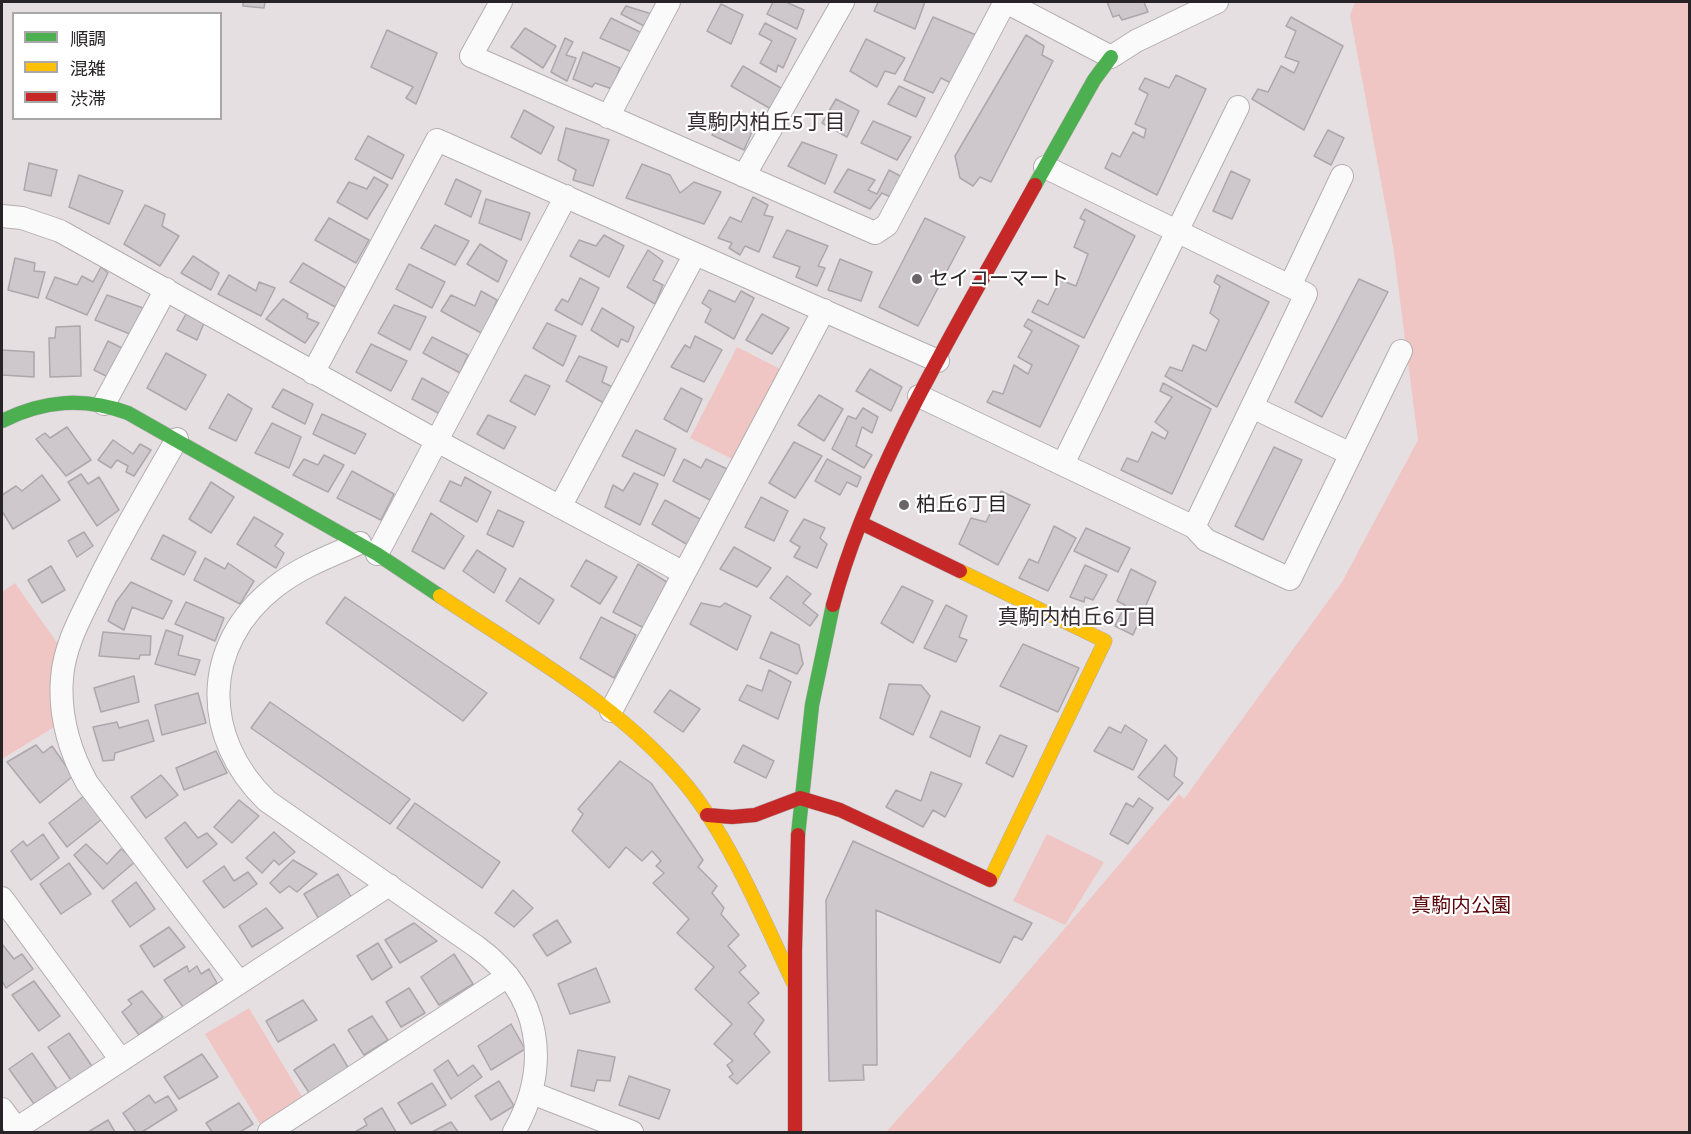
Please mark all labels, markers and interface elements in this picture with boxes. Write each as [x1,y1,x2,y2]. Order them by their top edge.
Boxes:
legend [12,12,222,120]
text: 順調 [70,28,106,50]
text: 混雑 [70,58,106,80]
text: 渋滞 [70,88,106,110]
district label: 真駒内柏丘5丁目 [687,110,845,136]
place label: セイコーマート [929,267,1069,291]
marker: セイコーマート [910,272,924,286]
place label: 柏丘6丁目 [916,493,1007,517]
marker: 柏丘6丁目 [897,498,911,512]
district label: 真駒内柏丘6丁目 [997,605,1157,631]
park label: 真駒内公園 [1411,894,1511,918]

